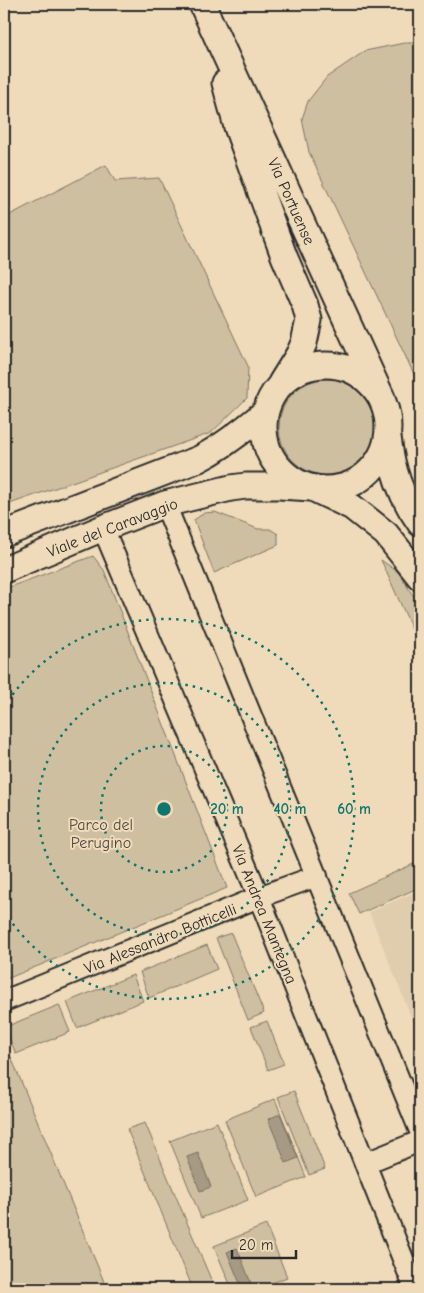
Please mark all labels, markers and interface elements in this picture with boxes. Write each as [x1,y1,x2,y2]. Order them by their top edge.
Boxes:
street label: Via Portuense [264,155,318,248]
street label: Viale del Caravaggio [44,495,180,561]
centre of rings [155,800,173,818]
text: 20 m [210,800,244,818]
text: 40 m [274,800,307,818]
text: 60 m [337,800,371,818]
park label: Parco del Perugino [69,816,133,852]
street label: Via Andrea Mantegna [228,842,300,987]
street label: Via Alessandro Botticelli [82,900,239,978]
scale bar [232,1228,295,1260]
text: 20 m [239,1236,273,1254]

